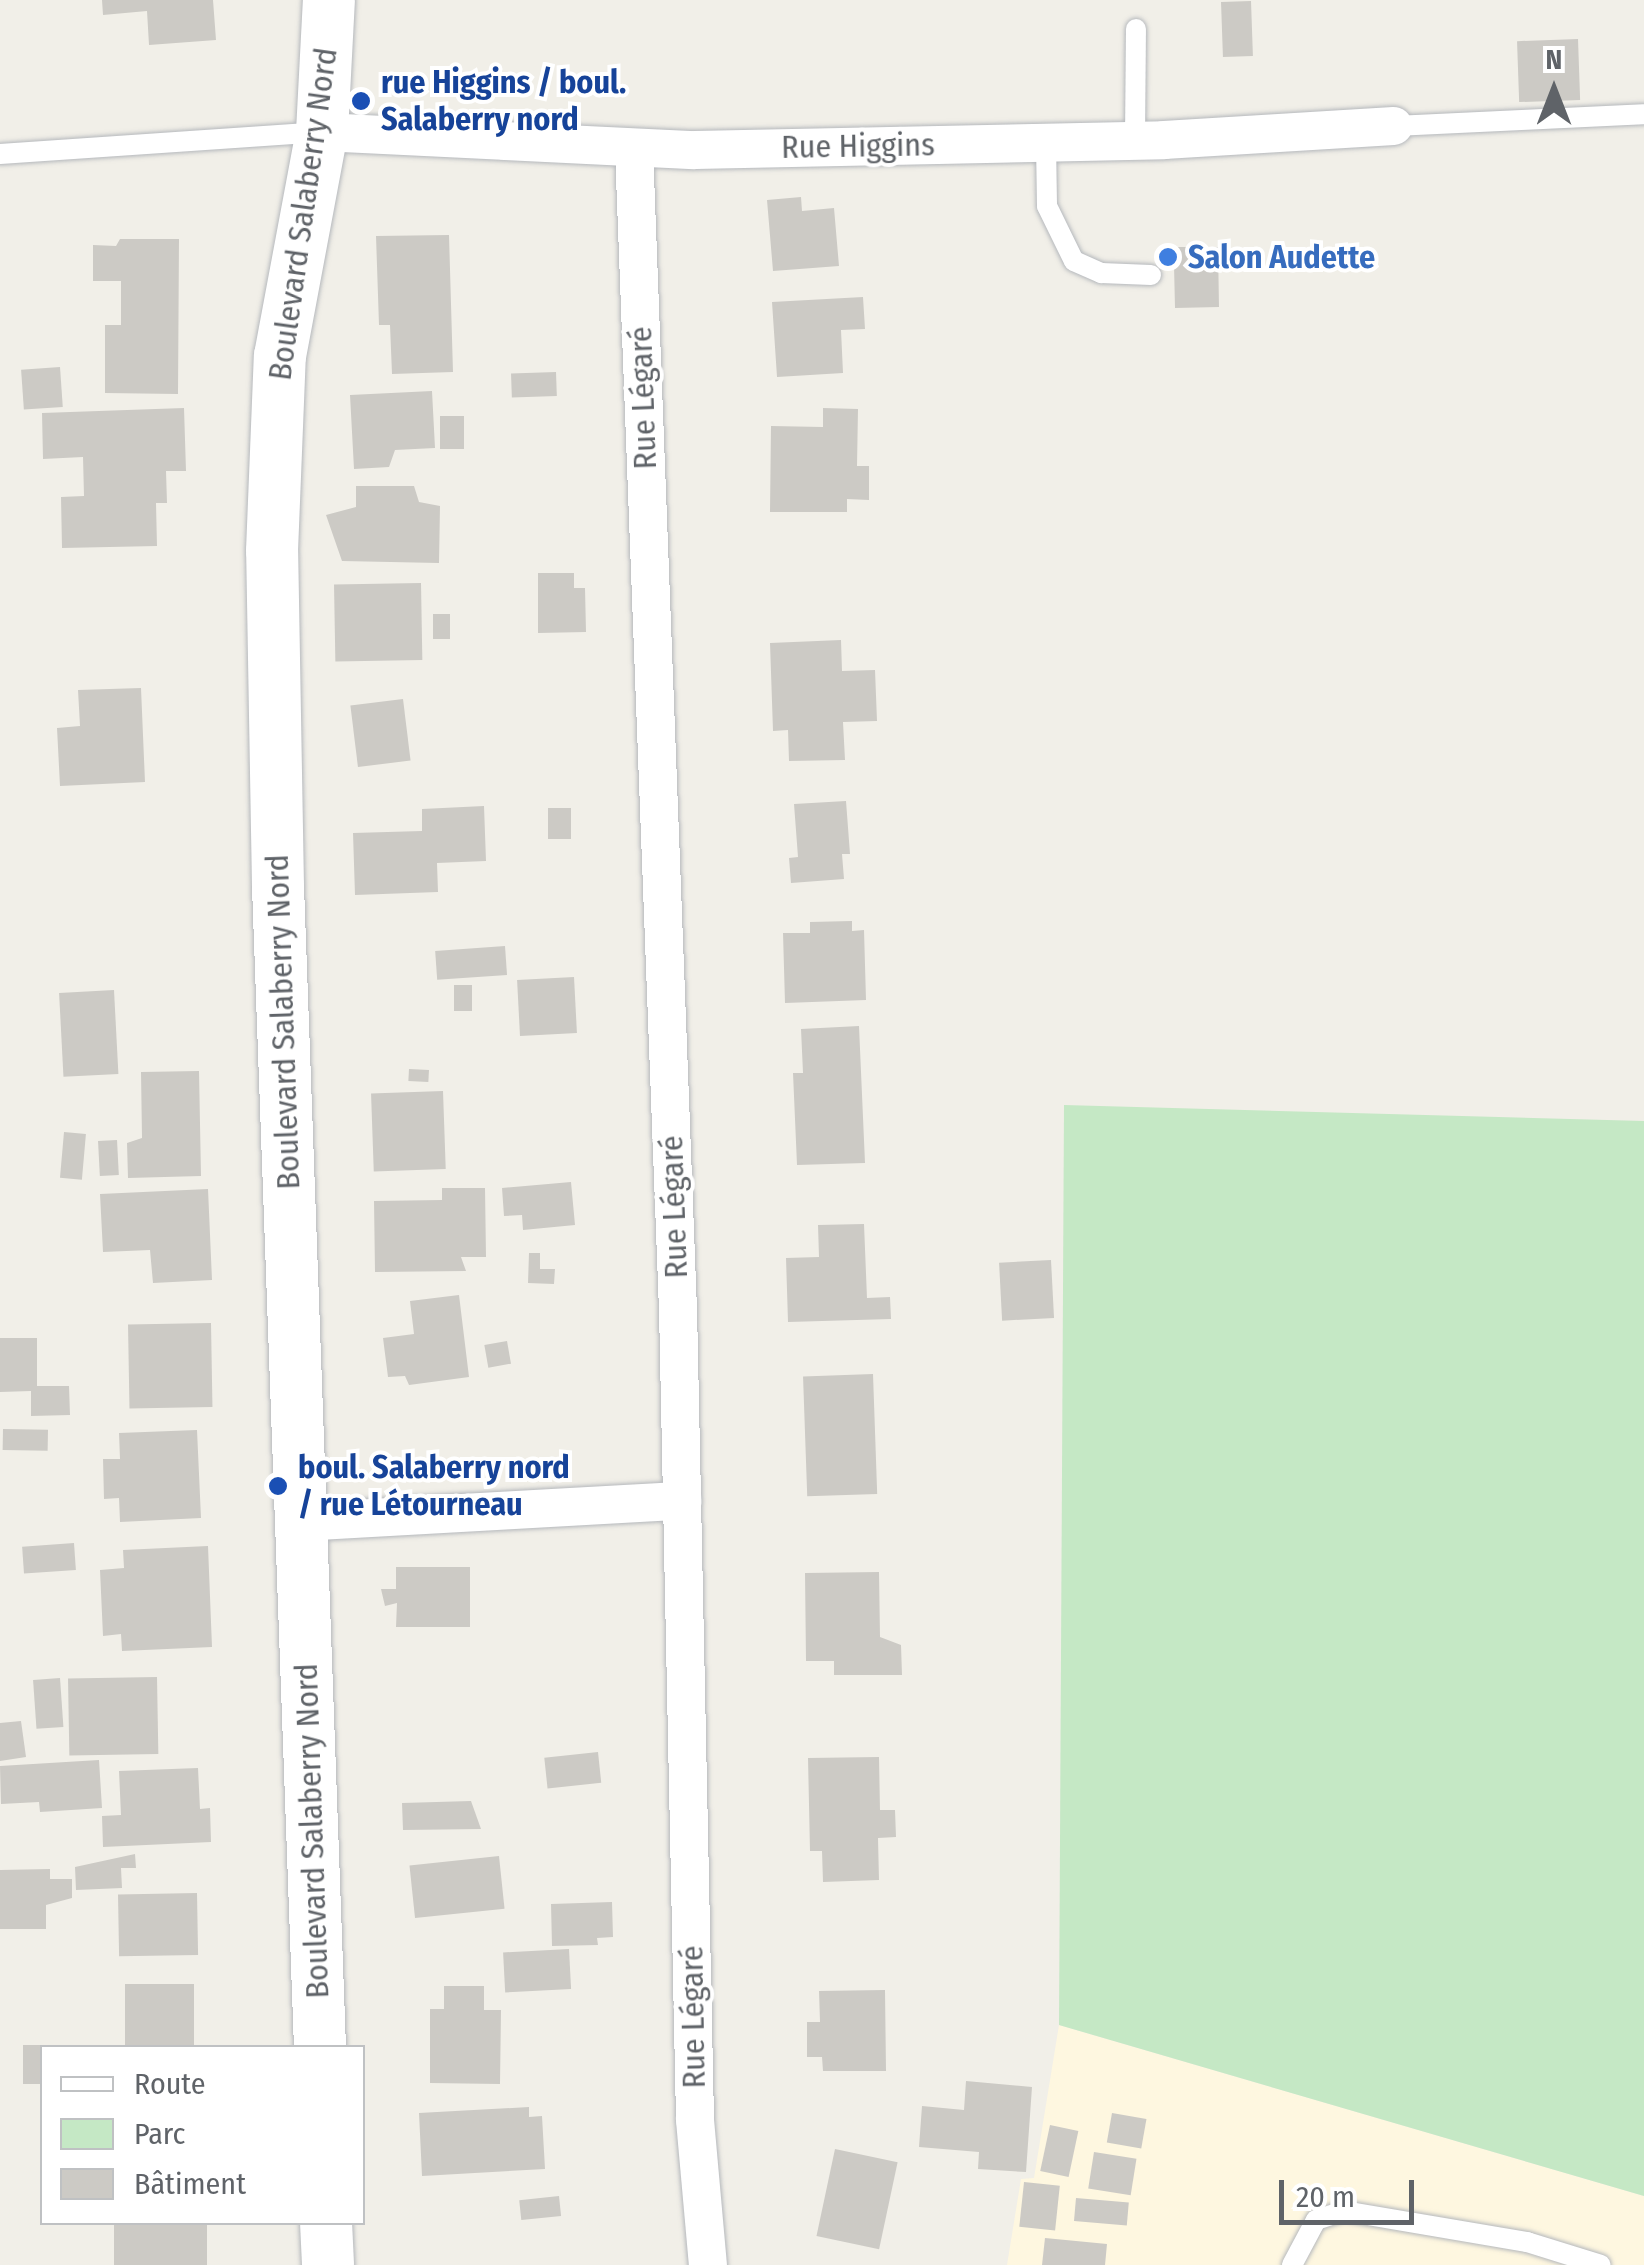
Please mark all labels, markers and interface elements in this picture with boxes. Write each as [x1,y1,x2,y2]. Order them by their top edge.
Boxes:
north arrow [1504,40,1604,140]
text: N [1546,43,1562,76]
street label: Boulevard Salaberry Nord [261,45,345,383]
place label: rue Higgins / boul. Salaberry nord [381,64,626,139]
marker: rue Higgins / boul. Salaberry nord [350,90,372,112]
street label: Rue Higgins [781,125,935,167]
place label: Salon Audette [1188,238,1375,276]
marker: Salon Audette [1157,246,1179,268]
street label: Rue Légaré [621,326,665,470]
street label: Boulevard Salaberry Nord [258,854,308,1190]
street label: Rue Légaré [652,1135,696,1279]
place label: boul. Salaberry nord / rue Létourneau [298,1449,570,1524]
marker: boul. Salaberry nord / rue Létourneau [267,1475,289,1497]
street label: Boulevard Salaberry Nord [287,1663,337,1999]
street label: Rue Légaré [673,1945,713,2089]
legend [40,2045,365,2225]
text: Route [134,2066,206,2102]
text: Parc [134,2116,185,2152]
scale bar [1284,2160,1419,2222]
text: Bâtiment [134,2166,246,2202]
text: 20 m [1296,2179,1355,2215]

